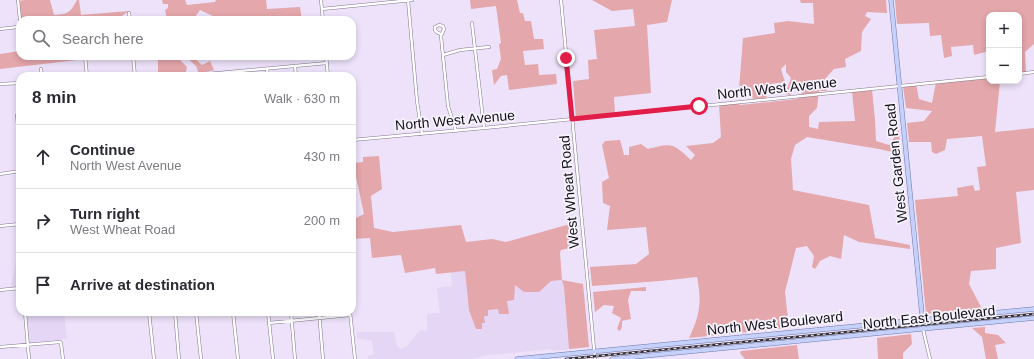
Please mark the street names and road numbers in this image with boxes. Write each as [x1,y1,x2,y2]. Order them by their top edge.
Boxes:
street label: North West Avenue [716,74,838,102]
street label: West Garden Road [882,103,910,223]
street label: North West Avenue [394,107,516,133]
street label: West Wheat Road [556,135,582,249]
street label: North East Boulevard [862,302,996,332]
street label: North West Boulevard [706,308,844,338]

